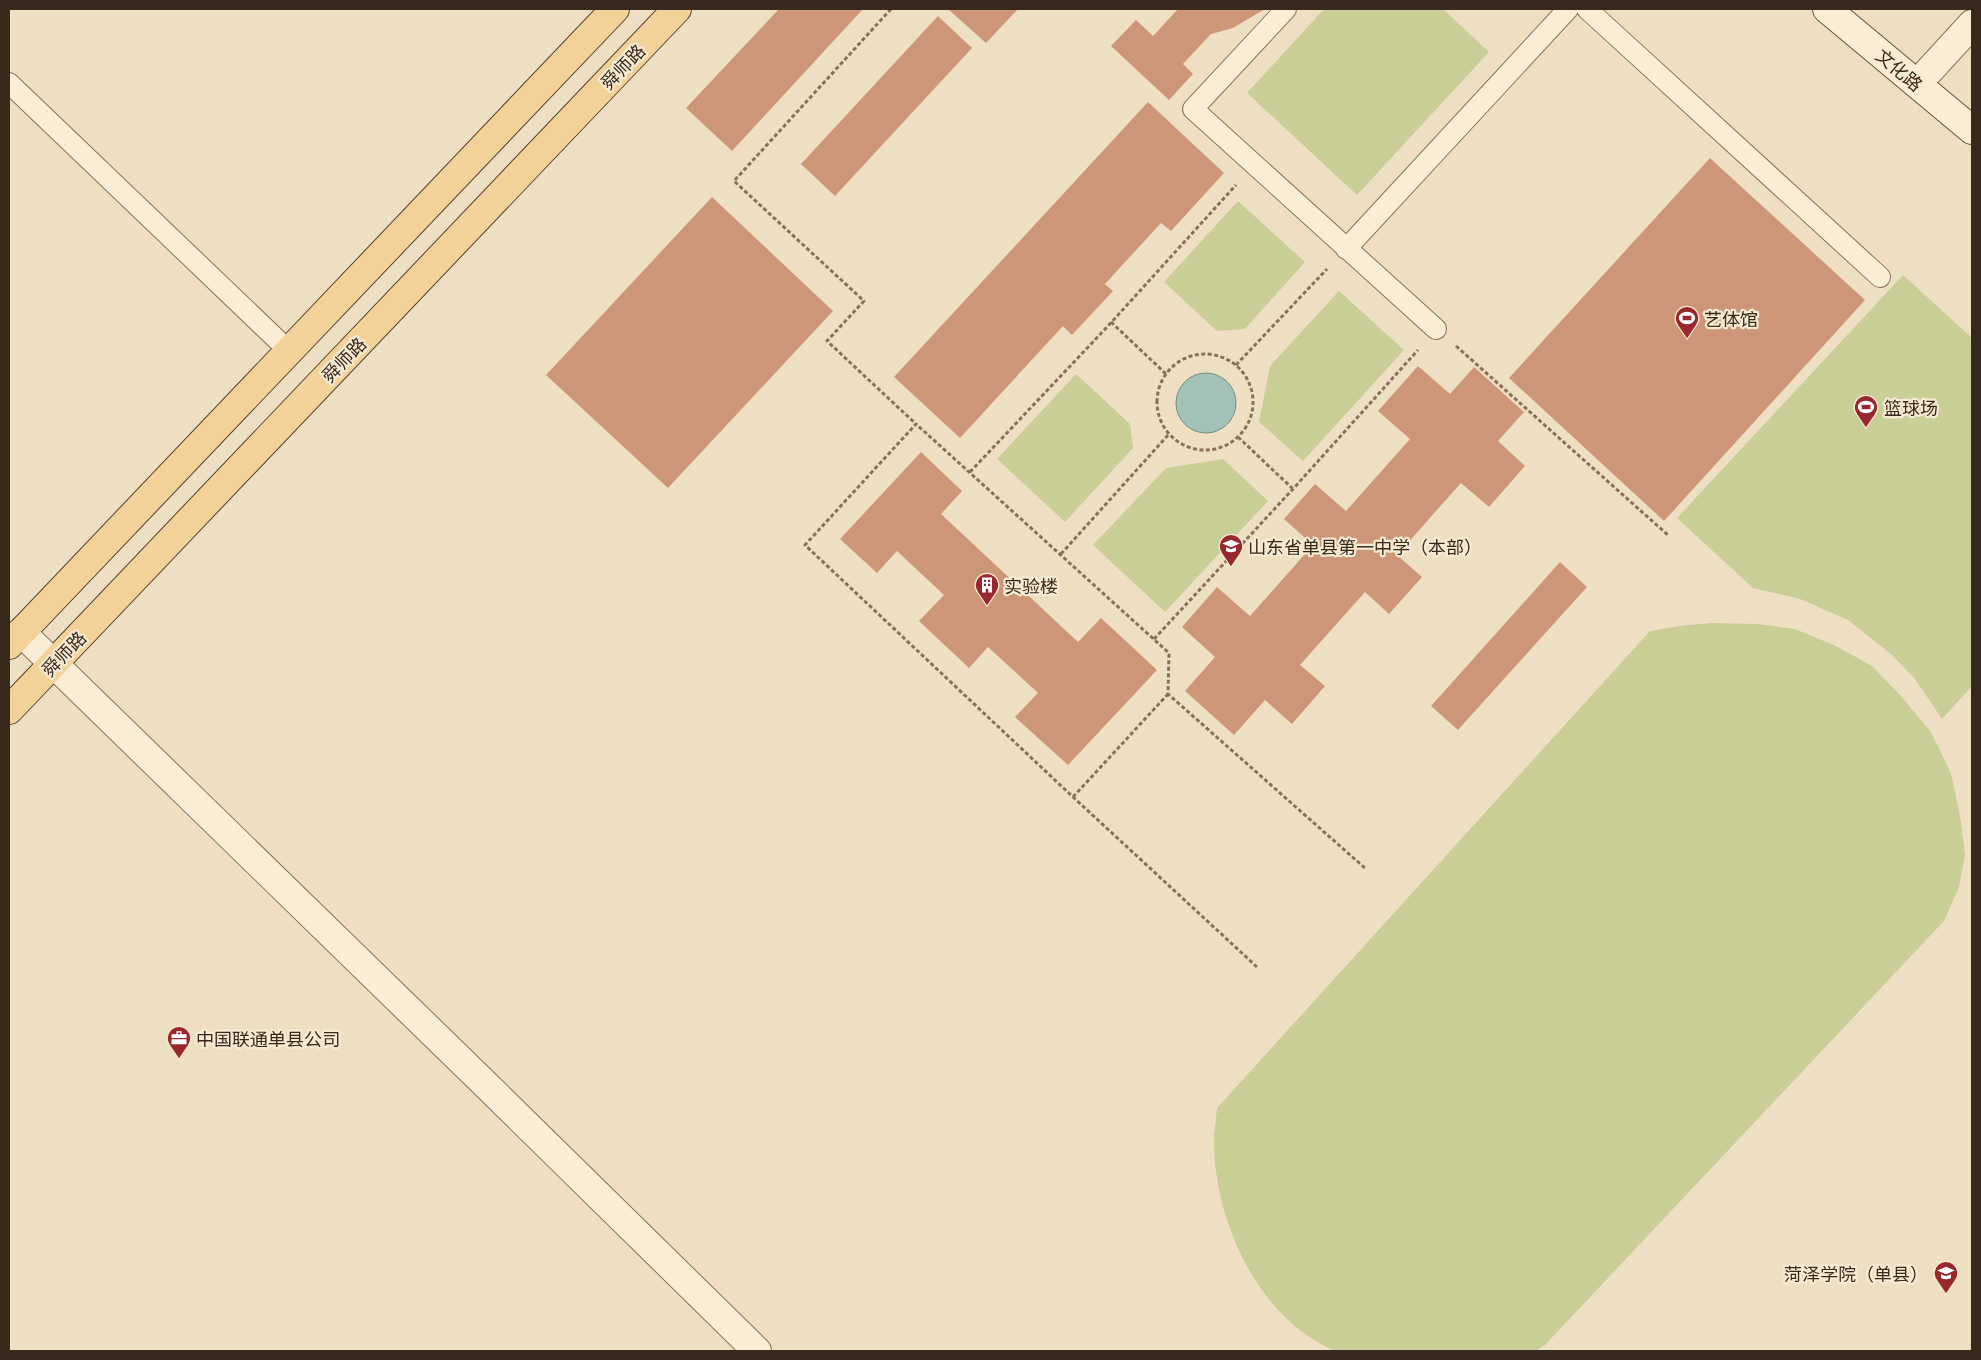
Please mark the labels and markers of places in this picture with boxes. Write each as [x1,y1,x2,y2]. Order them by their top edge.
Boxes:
sports icon: 艺体馆 [1674,305,1700,339]
place label: 艺体馆 [1704,305,1758,331]
sports icon: 篮球场 [1853,394,1879,428]
place label: 篮球场 [1884,394,1938,420]
school or university icon: 山东省单县第一中学（本部） [1218,533,1244,567]
place label: 山东省单县第一中学（本部） [1248,533,1482,559]
building icon: 实验楼 [974,572,1000,606]
place label: 实验楼 [1004,572,1058,598]
office icon: 中国联通单县公司 [166,1025,192,1059]
place label: 中国联通单县公司 [196,1025,340,1051]
place label: 菏泽学院（单县） [1784,1260,1928,1286]
school or university icon: 菏泽学院（单县） [1933,1260,1959,1294]

